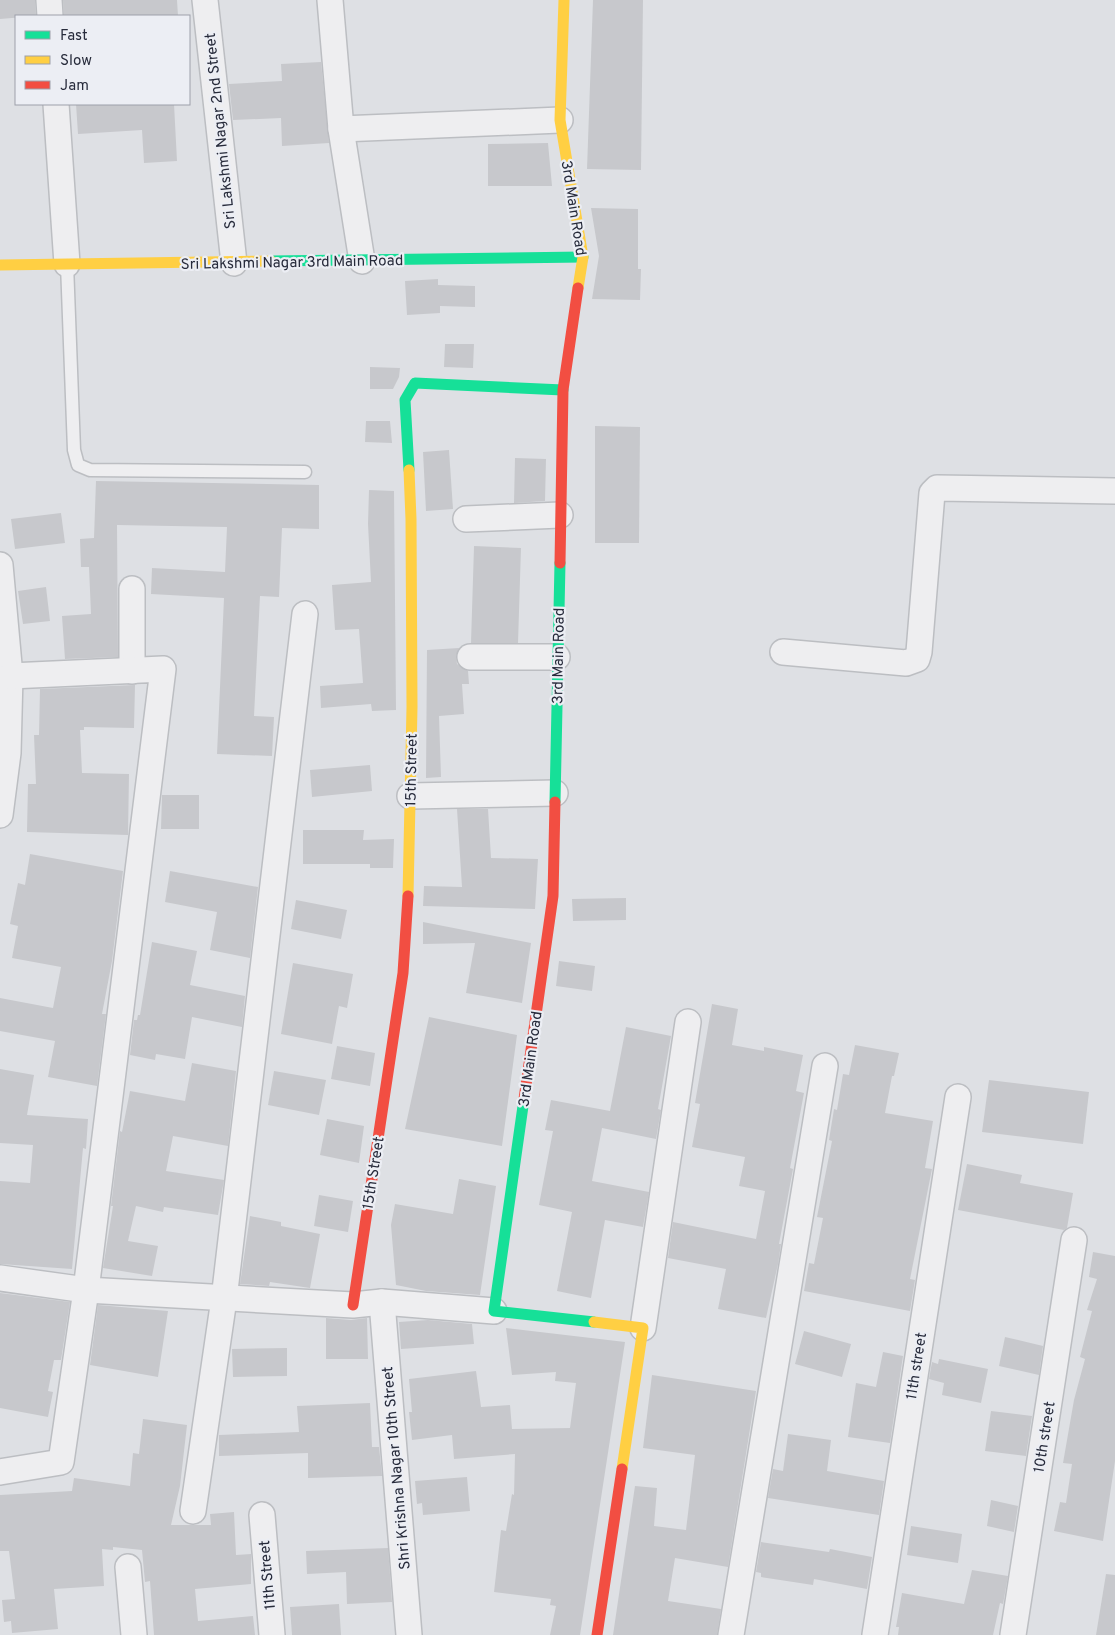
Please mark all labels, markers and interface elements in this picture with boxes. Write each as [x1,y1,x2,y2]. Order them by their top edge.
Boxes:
legend [15,15,190,105]
text: Fast [60,27,88,46]
street label: Sri Lakshmi Nagar 2nd Street [202,32,241,230]
text: Slow [60,52,92,71]
text: Jam [60,77,89,96]
street label: 3rd Main Road [556,159,589,257]
street label: Sri Lakshmi Nagar 3rd Main Road [181,252,403,275]
street label: 3rd Main Road [549,608,570,704]
street label: 15th Street [402,733,423,807]
street label: 3rd Main Road [515,1010,548,1108]
street label: 15th Street [359,1135,390,1211]
street label: 11th street [903,1331,932,1401]
street label: Shri Krishna Nagar 10th Street [379,1365,416,1570]
street label: 10th street [1030,1400,1060,1474]
street label: 11th Street [256,1539,281,1610]

